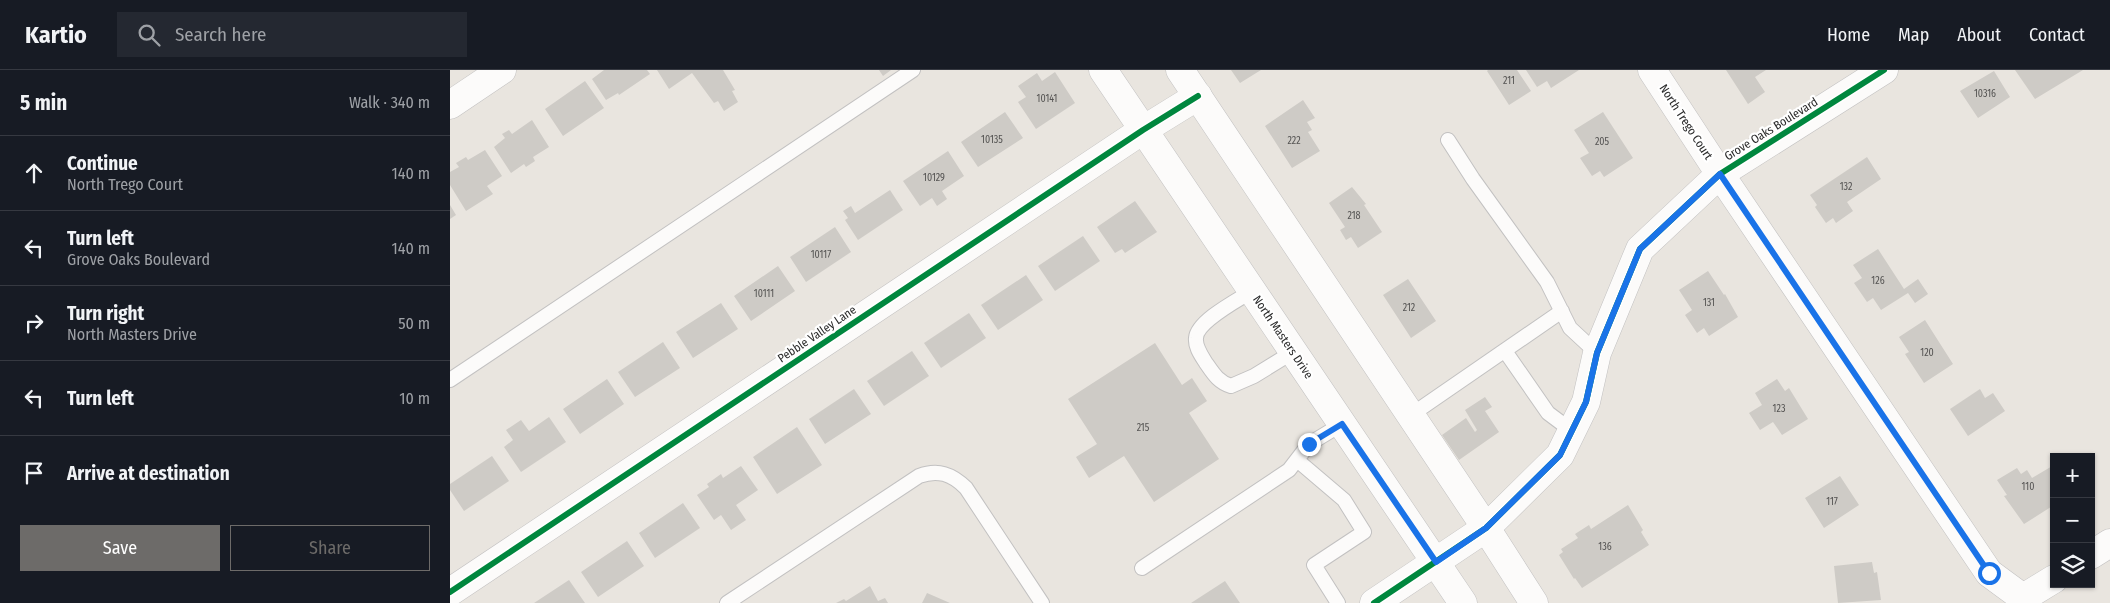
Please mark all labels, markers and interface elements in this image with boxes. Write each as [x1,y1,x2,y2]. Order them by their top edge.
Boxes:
search box [117,12,467,57]
text: Kartio [25,21,87,49]
icon: search [135,21,163,49]
text: Search here [175,23,266,46]
text: Home [1827,24,1870,46]
text: Map [1898,24,1929,46]
text: About [1957,24,2001,46]
text: Contact [2029,24,2085,46]
house number: 211 [1503,75,1515,87]
street label: North Trego Court [1656,82,1716,162]
house number: 10316 [1974,88,1996,100]
text: 5 min [20,90,67,116]
text: Walk · 340 m [349,93,430,112]
house number: 10141 [1037,93,1057,105]
street label: Grove Oaks Boulevard [1722,95,1820,163]
house number: 10135 [981,134,1003,146]
house number: 222 [1287,135,1301,147]
house number: 205 [1595,136,1610,148]
text: Continue [67,152,138,175]
icon: ahead [20,159,48,187]
text: 140 m [392,164,430,183]
house number: 10129 [923,172,945,184]
text: North Trego Court [67,175,183,194]
house number: 132 [1840,181,1853,193]
house number: 218 [1347,210,1361,222]
text: Turn left [67,227,134,250]
icon: left [20,234,48,262]
text: 140 m [392,239,430,258]
house number: 10117 [811,249,831,261]
text: Grove Oaks Boulevard [67,250,210,269]
house number: 126 [1871,275,1885,287]
house number: 10111 [754,288,774,300]
street label: North Masters Drive [1250,293,1316,381]
house number: 131 [1703,297,1715,309]
text: Turn right [67,302,144,325]
house number: 212 [1403,302,1416,314]
street label: Pebble Valley Lane [775,303,859,365]
icon: right [20,309,48,337]
text: 50 m [398,314,430,333]
text: North Masters Drive [67,325,197,344]
house number: 120 [1920,347,1934,359]
icon: left [20,384,48,412]
text: Turn left [67,387,134,410]
text: 10 m [399,389,430,408]
house number: 123 [1773,403,1786,415]
house number: 215 [1137,422,1150,434]
route end [1298,433,1321,456]
map controls [2050,453,2095,588]
button: + [2050,453,2095,498]
icon: arrive [20,459,48,487]
text: Arrive at destination [67,462,230,485]
house number: 110 [2022,481,2034,493]
house number: 117 [1826,496,1838,508]
button: − [2050,498,2095,543]
button: Save [20,525,220,571]
button: Share [230,525,430,571]
house number: 136 [1598,541,1612,553]
button: layers [2050,543,2095,588]
route start [1978,562,2001,585]

